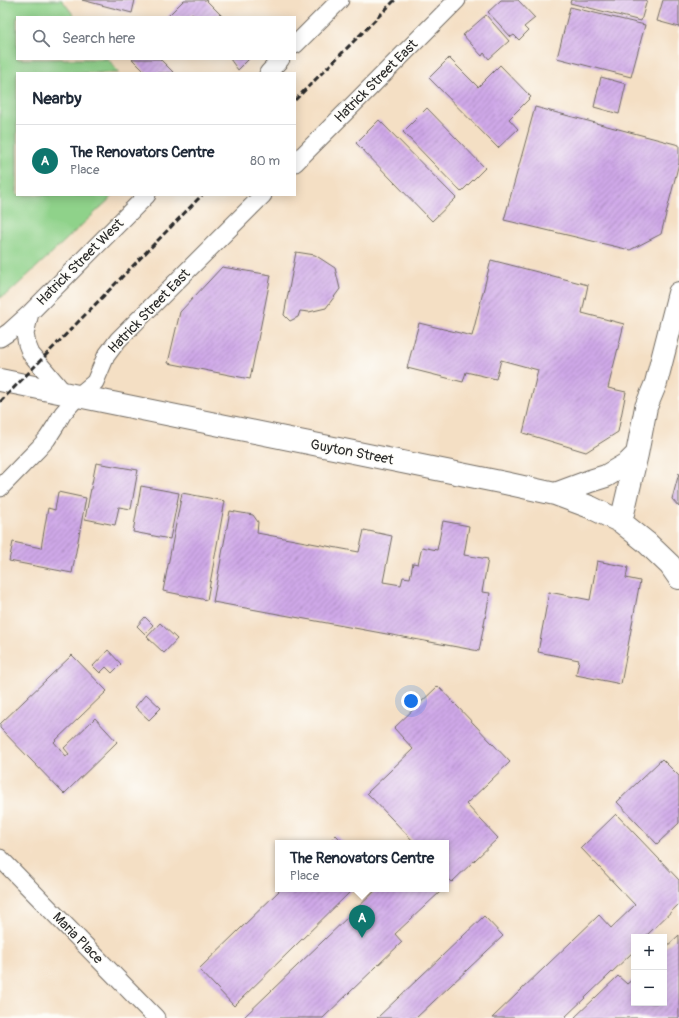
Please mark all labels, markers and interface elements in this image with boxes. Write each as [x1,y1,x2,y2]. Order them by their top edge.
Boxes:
search box [16,16,296,60]
icon: search [30,27,52,49]
text: Search here [62,29,135,48]
street label: Hatrick Street East [331,36,421,126]
text: Nearby [32,88,81,109]
text: The Renovators Centre [70,143,215,162]
text: A [41,153,49,169]
text: 80 m [250,153,280,169]
text: Place [70,162,99,178]
street label: Hatrick Street West [33,215,127,309]
street label: Hatrick Street East [104,265,194,357]
street label: Guyton Street [309,436,395,468]
your location [401,691,421,711]
popup [275,840,449,892]
text: The Renovators Centre [290,849,434,868]
text: Place [290,868,319,884]
pin: A [349,905,375,938]
street label: Maria Place [49,909,107,967]
map controls [631,934,667,1006]
button: + [631,934,667,970]
button: − [631,970,667,1006]

